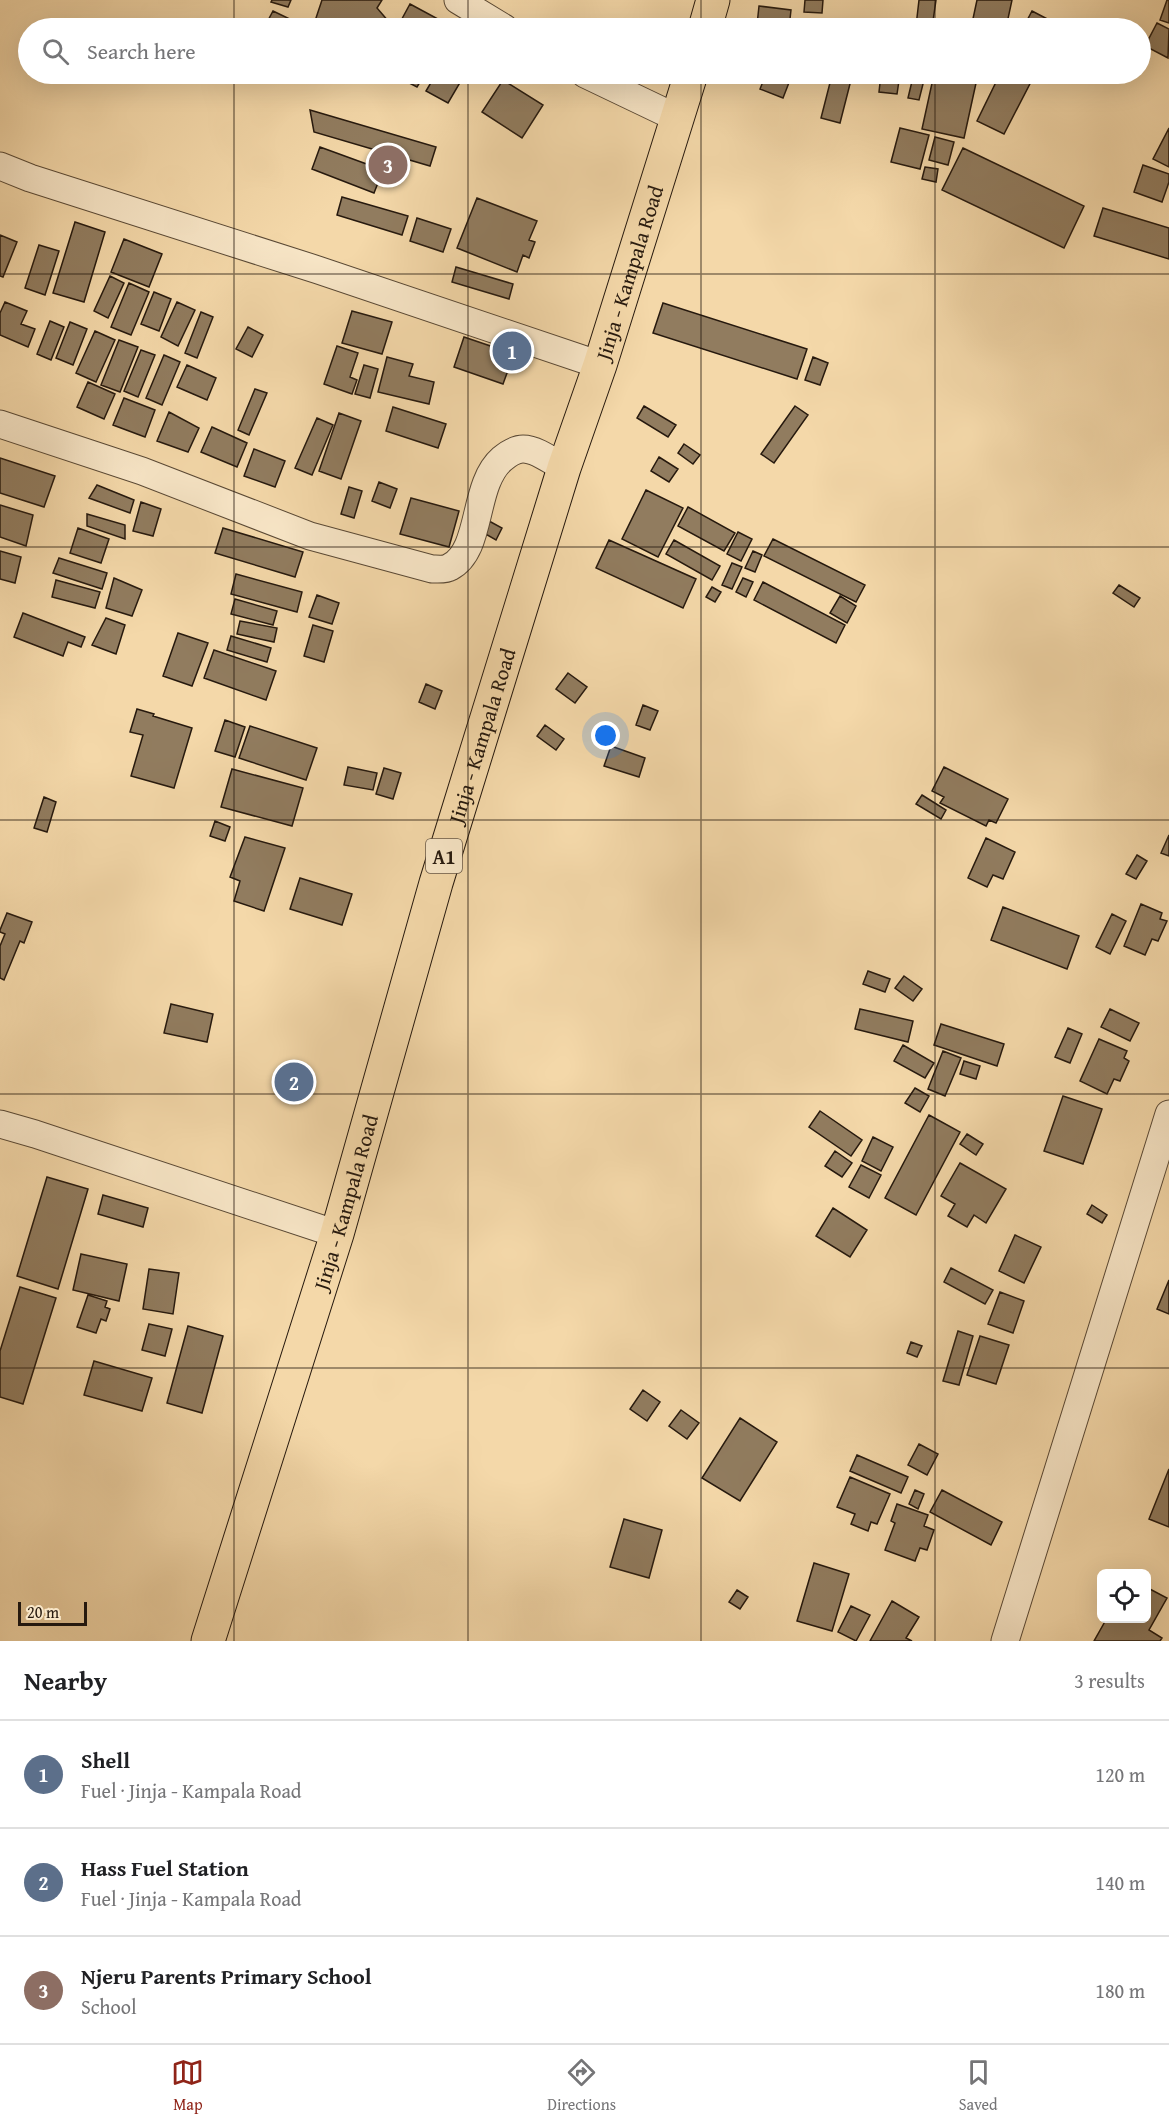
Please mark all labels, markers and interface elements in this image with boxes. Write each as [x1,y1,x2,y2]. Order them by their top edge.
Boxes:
search box [18,18,1151,84]
icon: search [39,35,72,68]
text: Search here [87,35,196,67]
pin: 3 [368,142,408,188]
street label: Jinja - Kampala Road [586,180,671,367]
pin: 1 [492,328,532,374]
street label: Jinja - Kampala Road [439,643,523,830]
your location [591,721,620,750]
road number: A1 [426,839,462,873]
pin: 2 [274,1060,314,1104]
street label: Jinja - Kampala Road [304,1110,386,1297]
map controls [1097,1569,1151,1623]
button: locate [1097,1569,1151,1623]
scale bar [18,1599,87,1626]
text: 20 m [27,1600,59,1624]
text: Nearby [24,1661,107,1700]
text: 3 results [1074,1666,1145,1695]
text: Shell [81,1744,130,1776]
text: 1 [38,1760,49,1789]
text: 120 m [1095,1760,1145,1789]
text: Fuel · Jinja - Kampala Road [81,1776,302,1805]
text: Hass Fuel Station [81,1852,249,1884]
text: 2 [38,1868,49,1897]
text: 140 m [1095,1868,1145,1897]
text: Fuel · Jinja - Kampala Road [81,1884,302,1913]
text: Njeru Parents Primary School [81,1960,372,1992]
text: 3 [38,1976,49,2005]
text: 180 m [1095,1976,1145,2005]
text: School [81,1992,137,2021]
tab: Map [171,2056,204,2116]
tab: Directions [547,2056,616,2116]
tab: Saved [959,2056,998,2116]

